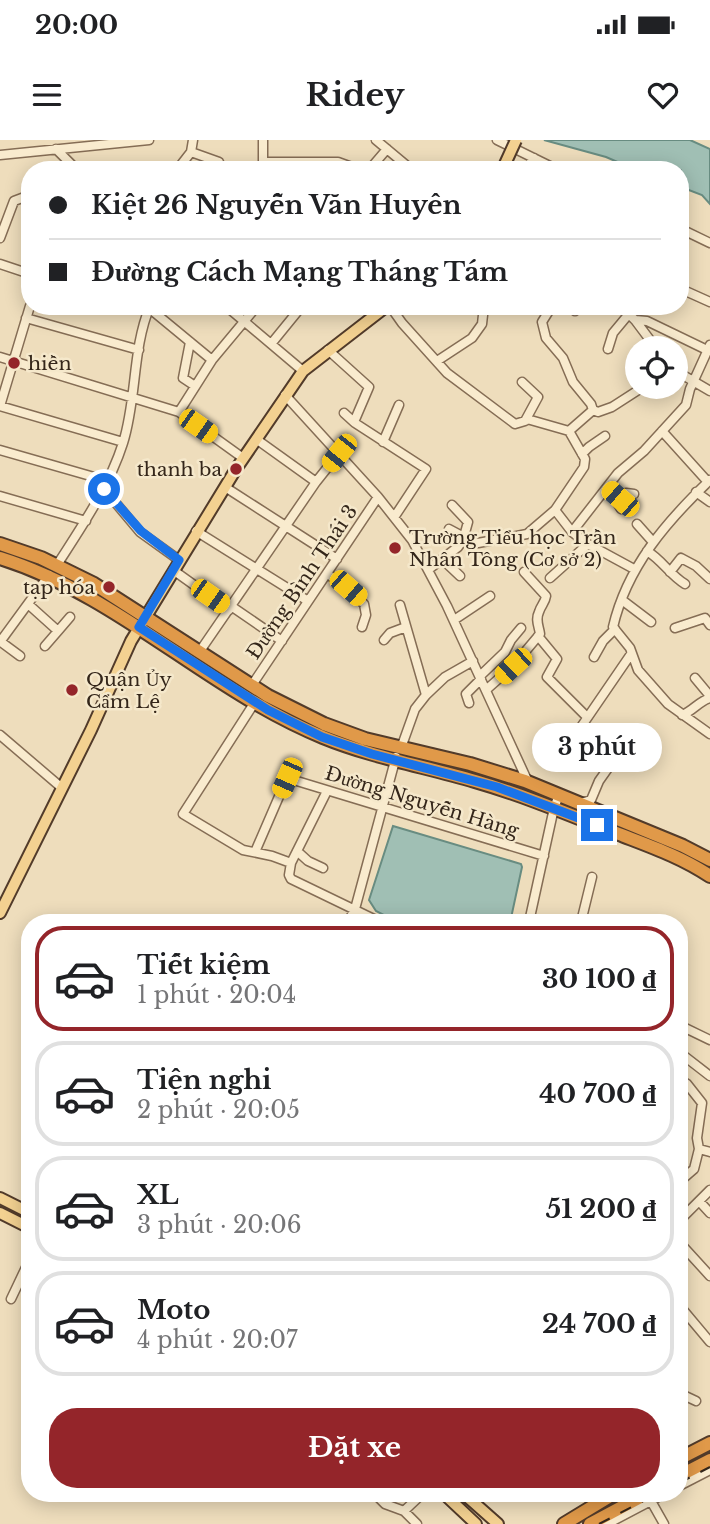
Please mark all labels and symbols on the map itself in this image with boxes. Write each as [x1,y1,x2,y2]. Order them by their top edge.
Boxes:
place label: hiền [28,352,72,375]
marker: hiền [6,355,22,371]
car [175,405,222,447]
car [318,430,361,476]
place label: thanh ba [137,458,222,481]
marker: thanh ba [228,461,244,477]
route start [88,473,120,505]
car [598,477,643,521]
street label: Đường Bình Thái 3 [242,500,362,664]
place label: Trường Tiểu học Trần Nhân Tông (Cơ sở 2) [409,526,616,571]
marker: Trường Tiểu học Trần Nhân Tông (Cơ sở 2) [387,540,403,556]
car [326,566,371,610]
car [187,575,234,617]
place label: tạp hóa [23,576,95,599]
marker: tạp hóa [101,579,117,595]
car [491,644,536,688]
place label: Quận Ủy Cẩm Lệ [86,668,172,713]
marker: Quận Ủy Cẩm Lệ [64,682,80,698]
callout: 3 phút [532,724,662,772]
car [269,755,306,801]
street label: Đường Nguyễn Hàng [322,762,522,843]
route end [581,809,613,841]

